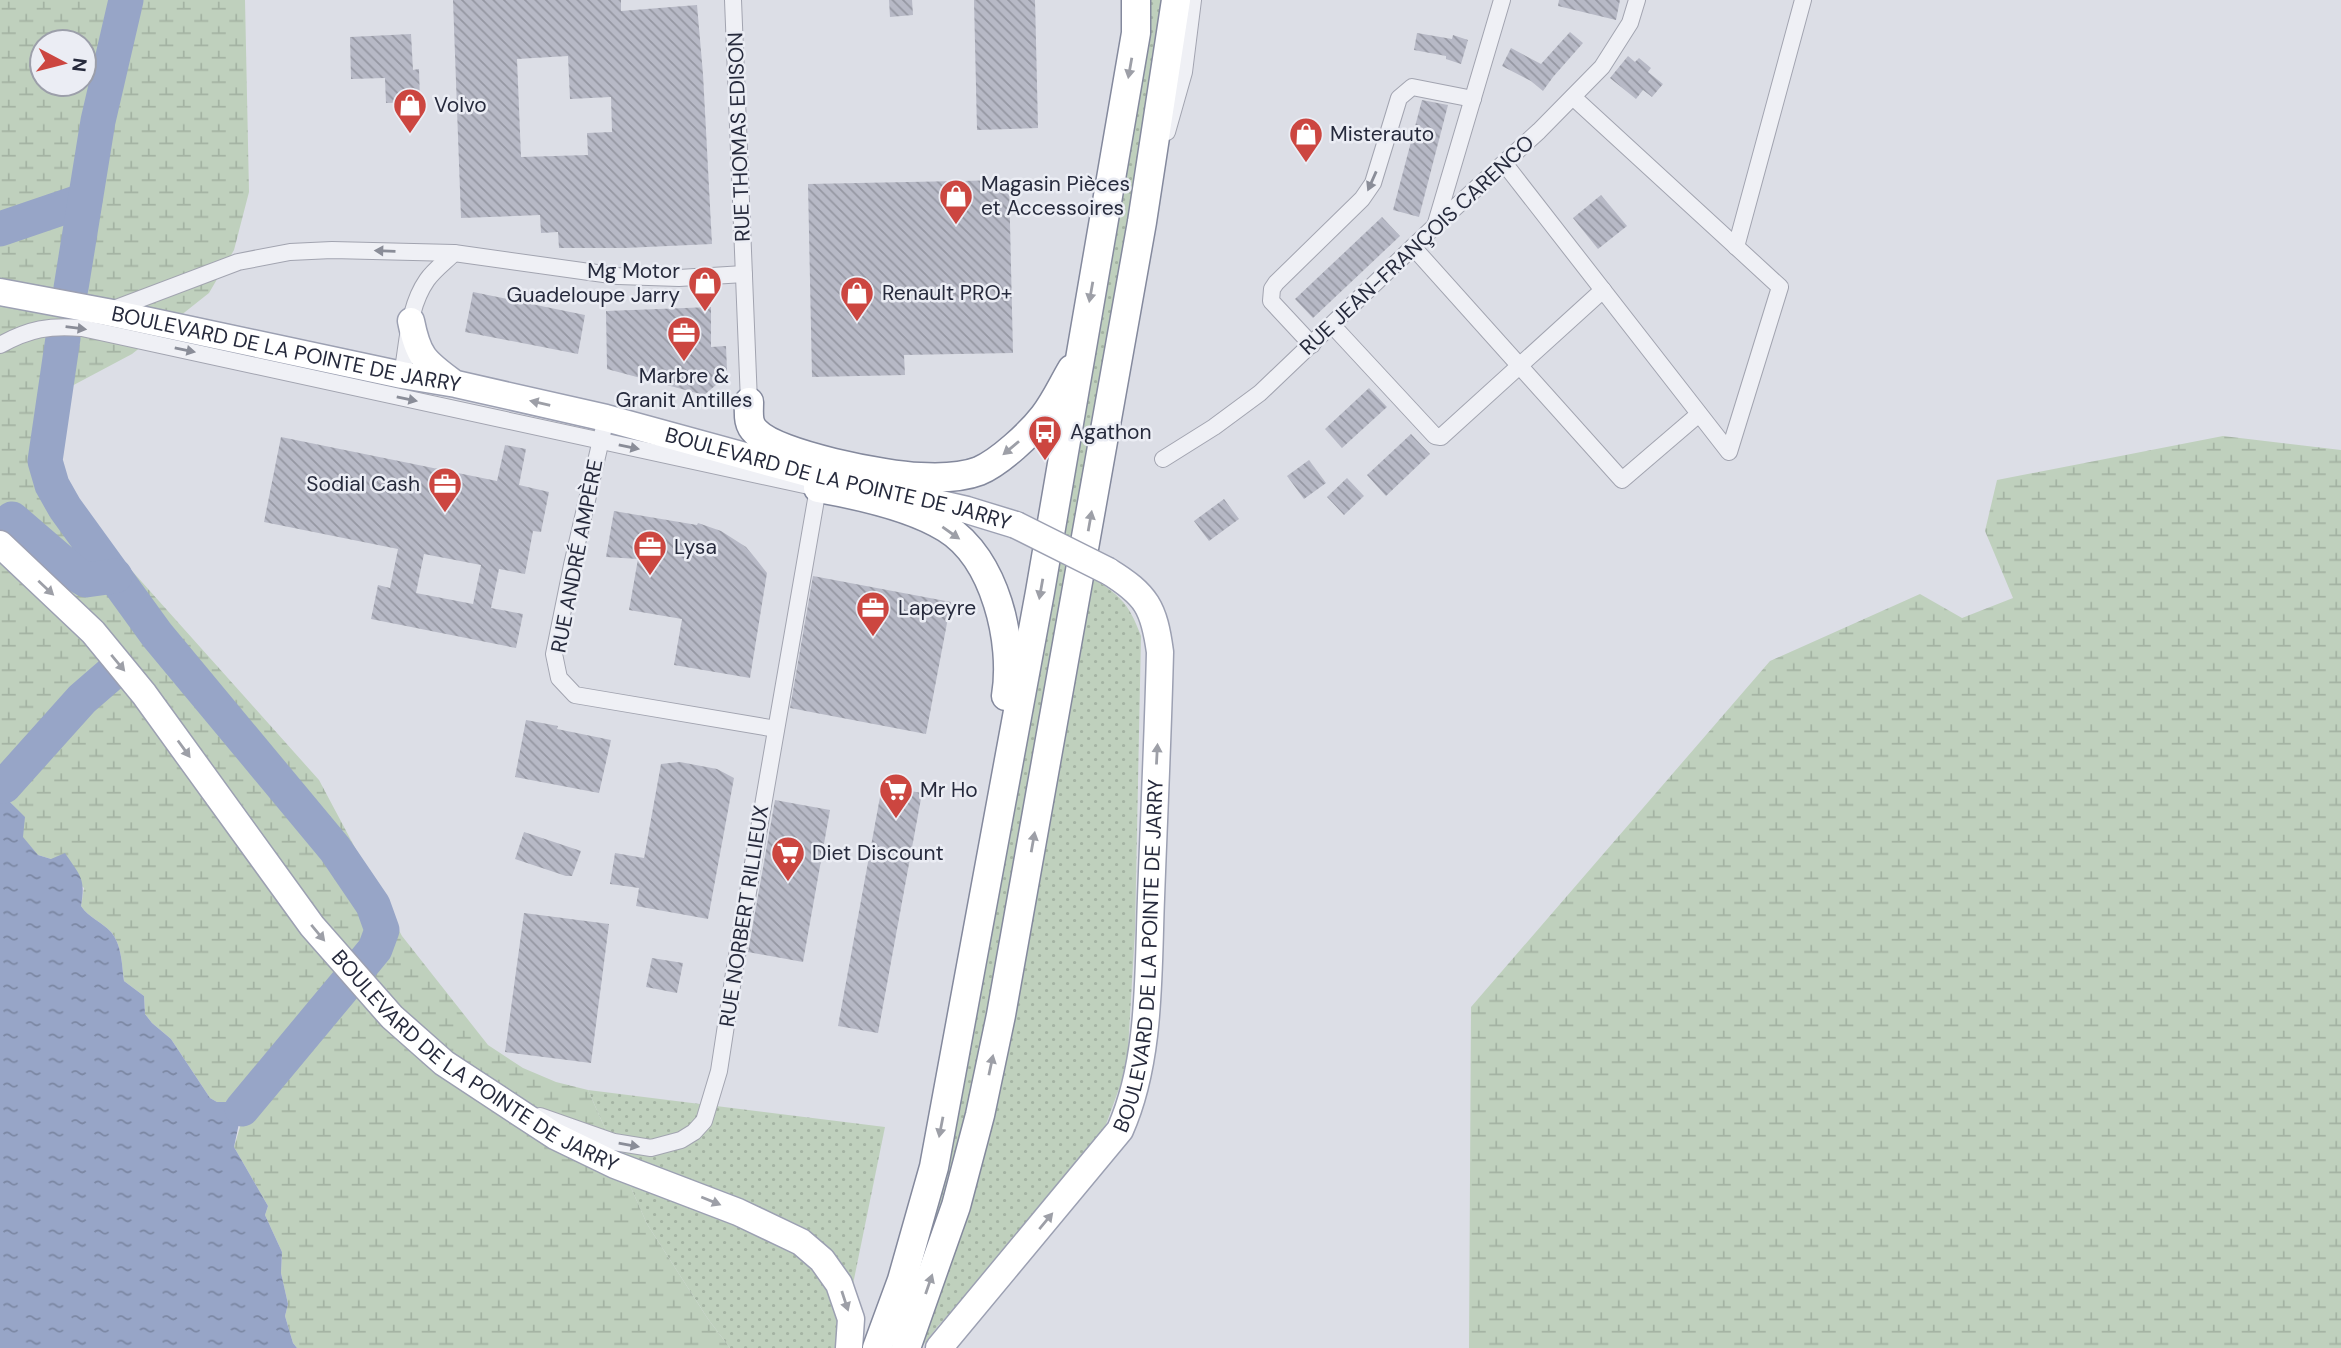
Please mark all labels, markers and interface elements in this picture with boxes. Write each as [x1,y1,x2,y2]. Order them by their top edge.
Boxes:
north arrow [28,28,98,98]
street label: RUE THOMAS EDISON [721,32,757,242]
text: N [66,57,93,73]
one-way arrow [1125,57,1136,79]
shop icon: Volvo [391,86,429,135]
place label: Volvo [434,91,487,119]
shop icon: Misterauto [1287,115,1325,164]
place label: Misterauto [1330,120,1434,148]
street label: RUE JEAN-FRANÇOIS CARENCO [1294,129,1540,361]
place label: Magasin Pièces et Accessoires [981,170,1130,222]
one-way arrow [1366,171,1378,191]
shop icon: Magasin Pièces et Accessoires [937,177,975,226]
one-way arrow [374,246,396,257]
place label: Mg Motor Guadeloupe Jarry [507,257,680,309]
shop icon: Mg Motor Guadeloupe Jarry [686,264,724,313]
shop icon: Renault PRO+ [838,274,876,323]
place label: Renault PRO+ [882,279,1012,307]
one-way arrow [1086,281,1097,303]
street label: BOULEVARD DE LA POINTE DE JARRY [109,299,463,399]
office icon: Marbre & Granit Antilles [665,314,703,363]
one-way arrow [65,323,87,334]
one-way arrow [174,345,196,356]
place label: Marbre & Granit Antilles [615,362,753,414]
one-way arrow [396,393,418,404]
one-way arrow [528,397,550,408]
bus stop icon: Agathon [1026,413,1064,462]
place label: Agathon [1070,418,1152,446]
street label: BOULEVARD DE LA POINTE DE JARRY [662,421,1015,537]
one-way arrow [1002,440,1019,455]
one-way arrow [618,441,640,452]
street label: RUE ANDRÉ AMPÈRE [545,457,609,655]
office icon: Sodial Cash [426,465,464,514]
place label: Sodial Cash [306,470,420,498]
one-way arrow [1085,510,1096,532]
one-way arrow [942,525,960,539]
office icon: Lysa [631,528,669,577]
place label: Lysa [674,533,717,561]
one-way arrow [1035,578,1046,600]
one-way arrow [37,580,55,596]
office icon: Lapeyre [854,589,892,638]
place label: Lapeyre [898,594,976,622]
one-way arrow [110,654,125,671]
one-way arrow [177,740,191,758]
one-way arrow [1152,743,1163,765]
supermarket icon: Mr Ho [877,771,915,820]
place label: Mr Ho [920,776,978,804]
street label: BOULEVARD DE LA POINTE DE JARRY [1107,778,1170,1137]
street label: RUE NORBERT RILLIEUX [713,803,775,1029]
one-way arrow [1028,830,1039,852]
supermarket icon: Diet Discount [769,834,807,883]
place label: Diet Discount [812,839,944,867]
one-way arrow [310,924,325,941]
street label: BOULEVARD DE LA POINTE DE JARRY [325,944,623,1179]
one-way arrow [985,1054,996,1076]
one-way arrow [935,1116,946,1138]
one-way arrow [618,1139,640,1150]
one-way arrow [701,1195,722,1206]
one-way arrow [1038,1212,1053,1229]
one-way arrow [924,1273,935,1294]
one-way arrow [840,1291,851,1312]

